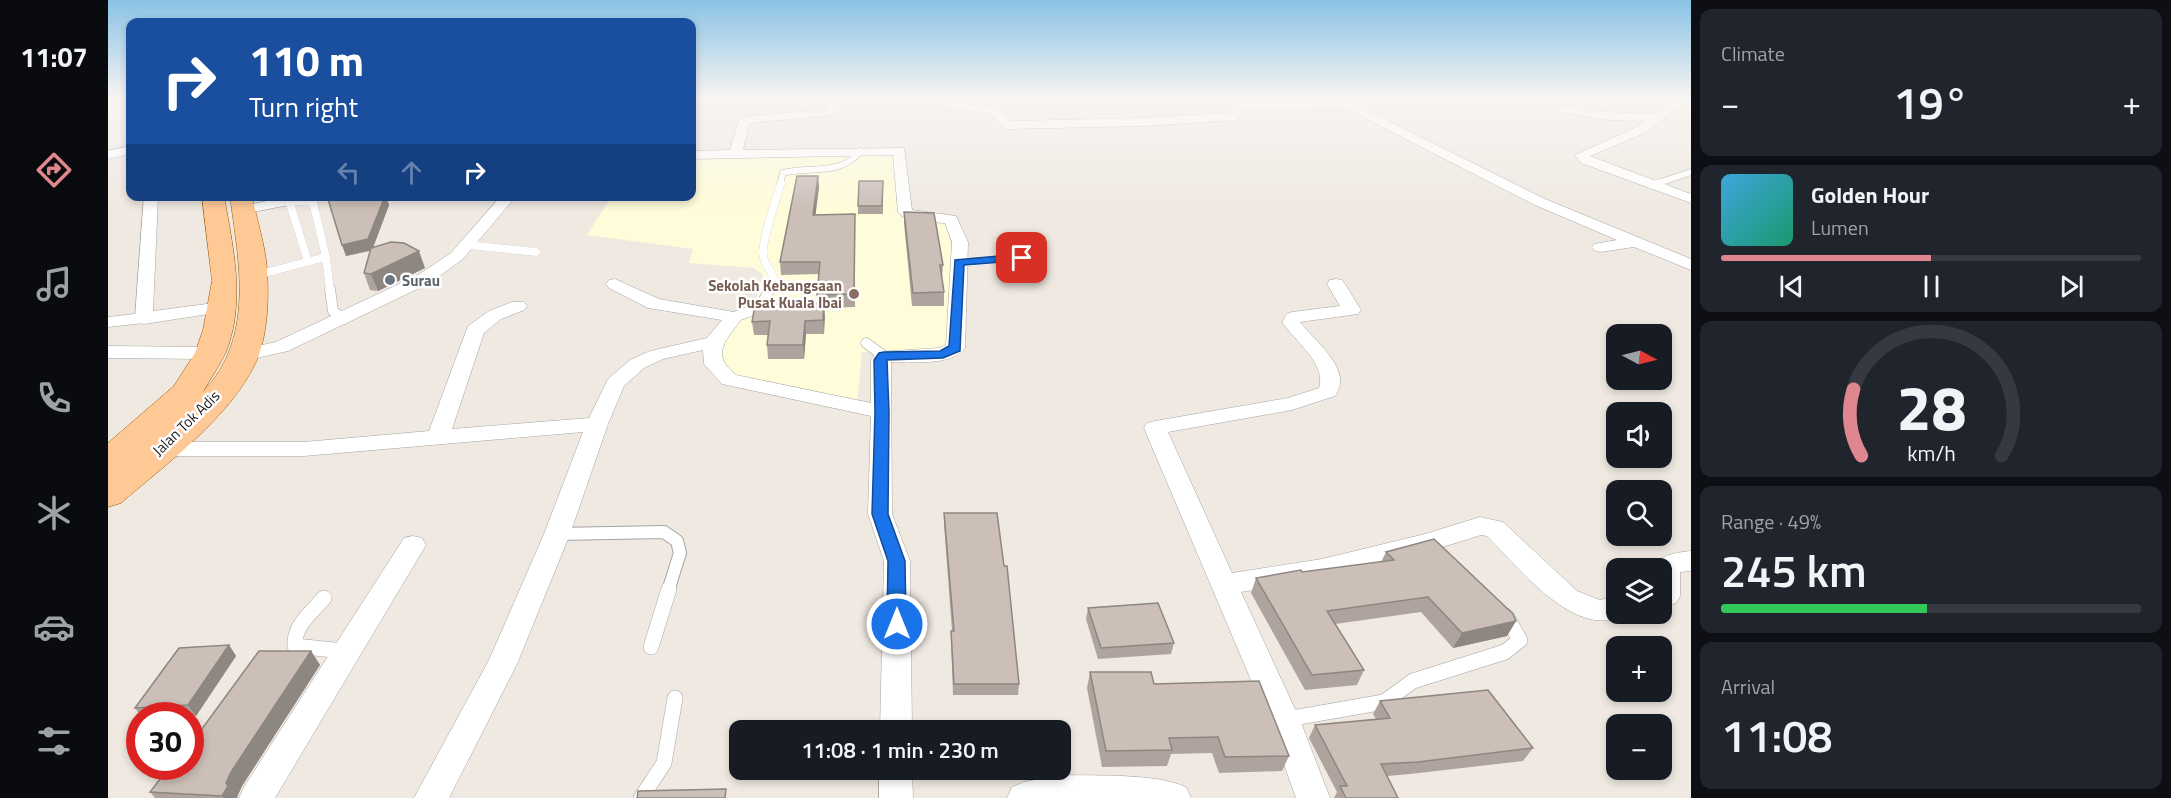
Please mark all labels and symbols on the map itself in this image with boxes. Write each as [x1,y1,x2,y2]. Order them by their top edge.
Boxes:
pin [996,232,1047,283]
place label: Surau [402,269,440,292]
marker: Surau [383,273,397,287]
place label: Sekolah Kebangsaan Pusat Kuala Ibai [708,274,842,314]
marker: Sekolah Kebangsaan Pusat Kuala Ibai [847,287,861,301]
north arrow [1606,324,1672,390]
street label: Jalan Tok Adis [147,385,225,461]
position arrow [865,592,929,656]
speed limit sign: 30 [126,702,204,780]

